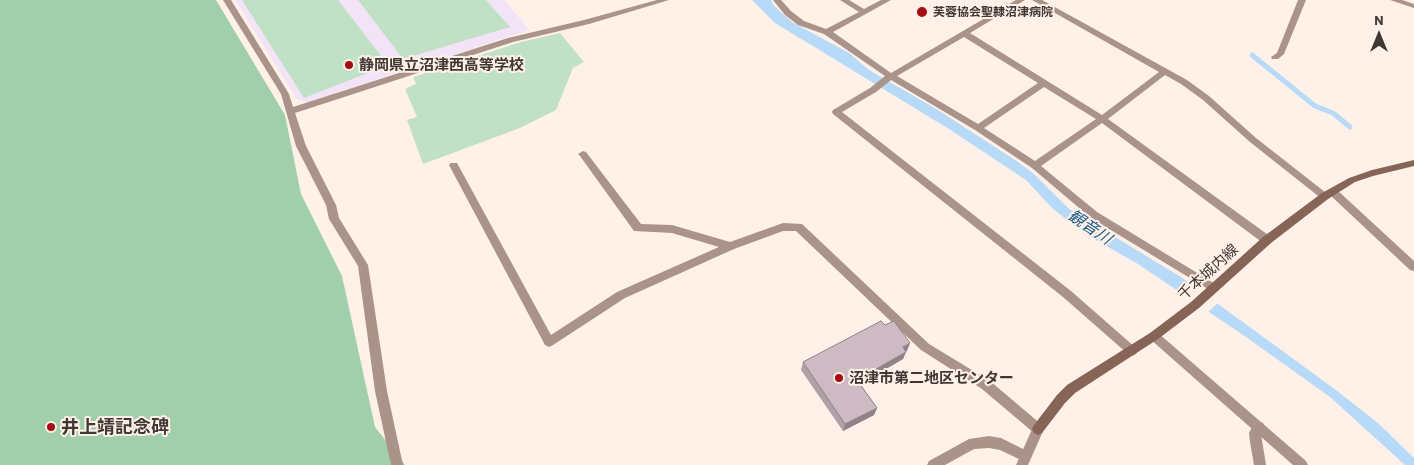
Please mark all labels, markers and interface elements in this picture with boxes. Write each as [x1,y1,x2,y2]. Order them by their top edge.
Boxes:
marker: 芙蓉協会聖隷沼津病院 [915,5,929,19]
place label: 芙蓉協会聖隷沼津病院 [933,5,1053,19]
north arrow [1354,10,1404,60]
text: N [1374,11,1384,28]
place label: 静岡県立沼津西高等学校 [359,56,524,74]
marker: 静岡県立沼津西高等学校 [343,59,355,71]
water label: 観音川 [1065,206,1115,248]
street label: 千本城内線 [1174,240,1242,304]
place label: 沼津市第二地区センター [849,369,1014,387]
marker: 沼津市第二地区センター [833,372,845,384]
place label: 井上靖記念碑 [61,416,169,438]
marker: 井上靖記念碑 [45,421,57,433]

